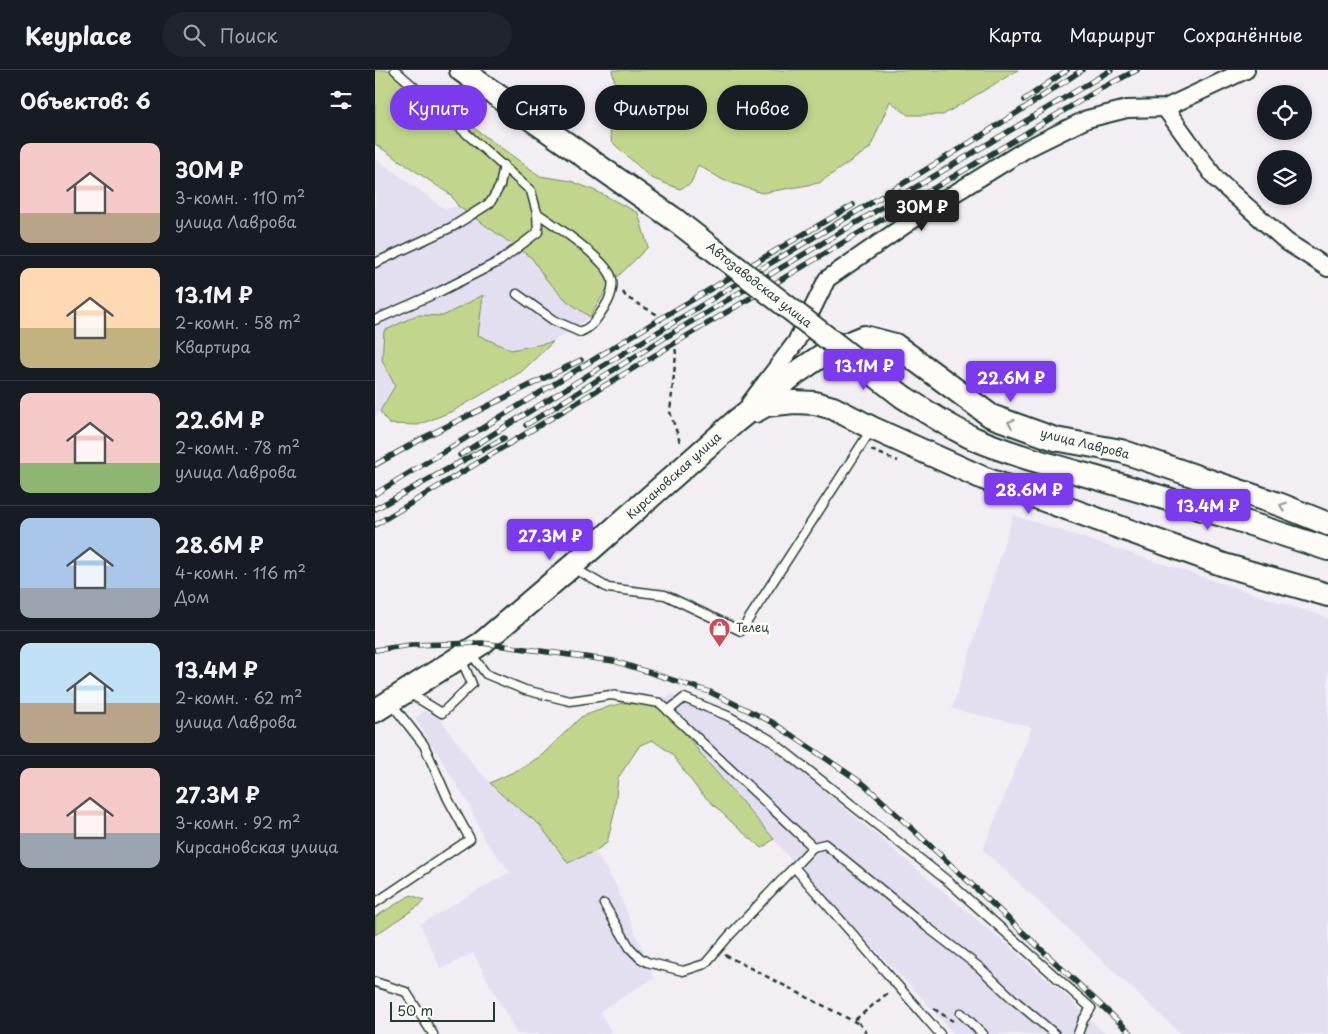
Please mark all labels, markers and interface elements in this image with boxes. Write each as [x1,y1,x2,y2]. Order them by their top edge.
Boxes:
search box [162,12,512,57]
text: Keyplace [25,17,132,53]
icon: search [180,21,208,49]
text: Поиск [220,21,277,49]
text: Карта [989,21,1041,48]
text: Маршрут [1069,21,1155,48]
text: Сохранённые [1183,21,1303,48]
text: Объектов: 6 [20,84,151,116]
chip: Купить [390,85,487,130]
chip: Снять [497,85,585,130]
chip: Фильтры [595,85,707,130]
chip: Новое [717,85,808,130]
map controls [1257,85,1312,205]
button: locate [1257,85,1312,140]
icon: filters [327,86,355,114]
button: layers [1257,150,1312,205]
text: 30M ₽ [175,153,243,185]
icon: home [60,163,120,223]
text: 3-комн. · 110 m² [175,185,305,209]
pin: 30M ₽ [887,190,957,232]
text: 30M ₽ [896,194,948,218]
text: улица Лаврова [175,209,297,233]
street label: Автозаводская улица [703,237,817,332]
text: 13.1M ₽ [175,278,253,310]
icon: home [60,288,120,348]
text: 2-комн. · 58 m² [175,310,301,334]
text: Квартира [175,334,250,358]
pin: 13.1M ₽ [818,348,910,391]
text: 13.1M ₽ [834,353,894,377]
pin: 22.6M ₽ [965,360,1057,403]
text: 22.6M ₽ [977,365,1045,389]
text: 22.6M ₽ [175,403,264,435]
icon: home [60,413,120,473]
one-way arrow [1007,419,1015,429]
street label: улица Лаврова [1039,423,1132,463]
street label: Кирсановская улица [622,427,725,523]
text: 2-комн. · 78 m² [175,435,300,459]
text: улица Лаврова [175,459,297,483]
pin: 28.6M ₽ [983,472,1075,515]
text: 28.6M ₽ [995,477,1063,501]
pin: 13.4M ₽ [1162,488,1254,531]
text: 13.4M ₽ [1177,493,1240,517]
one-way arrow [1279,502,1288,512]
pin: 27.3M ₽ [504,518,596,561]
text: 27.3M ₽ [518,523,582,547]
text: 28.6M ₽ [175,528,263,560]
icon: home [60,538,120,598]
text: 4-комн. · 116 m² [175,560,306,584]
text: Дом [175,584,209,608]
shop icon: Телец [708,616,732,647]
place label: Телец [736,618,769,636]
text: 13.4M ₽ [175,653,258,685]
icon: home [60,663,120,723]
text: 2-комн. · 62 m² [175,685,302,709]
text: улица Лаврова [175,709,297,733]
text: 27.3M ₽ [175,778,260,810]
icon: home [60,788,120,848]
text: 3-комн. · 92 m² [175,810,300,834]
text: Кирсановская улица [175,834,338,858]
scale bar [390,999,495,1022]
text: 50 m [397,1000,433,1021]

